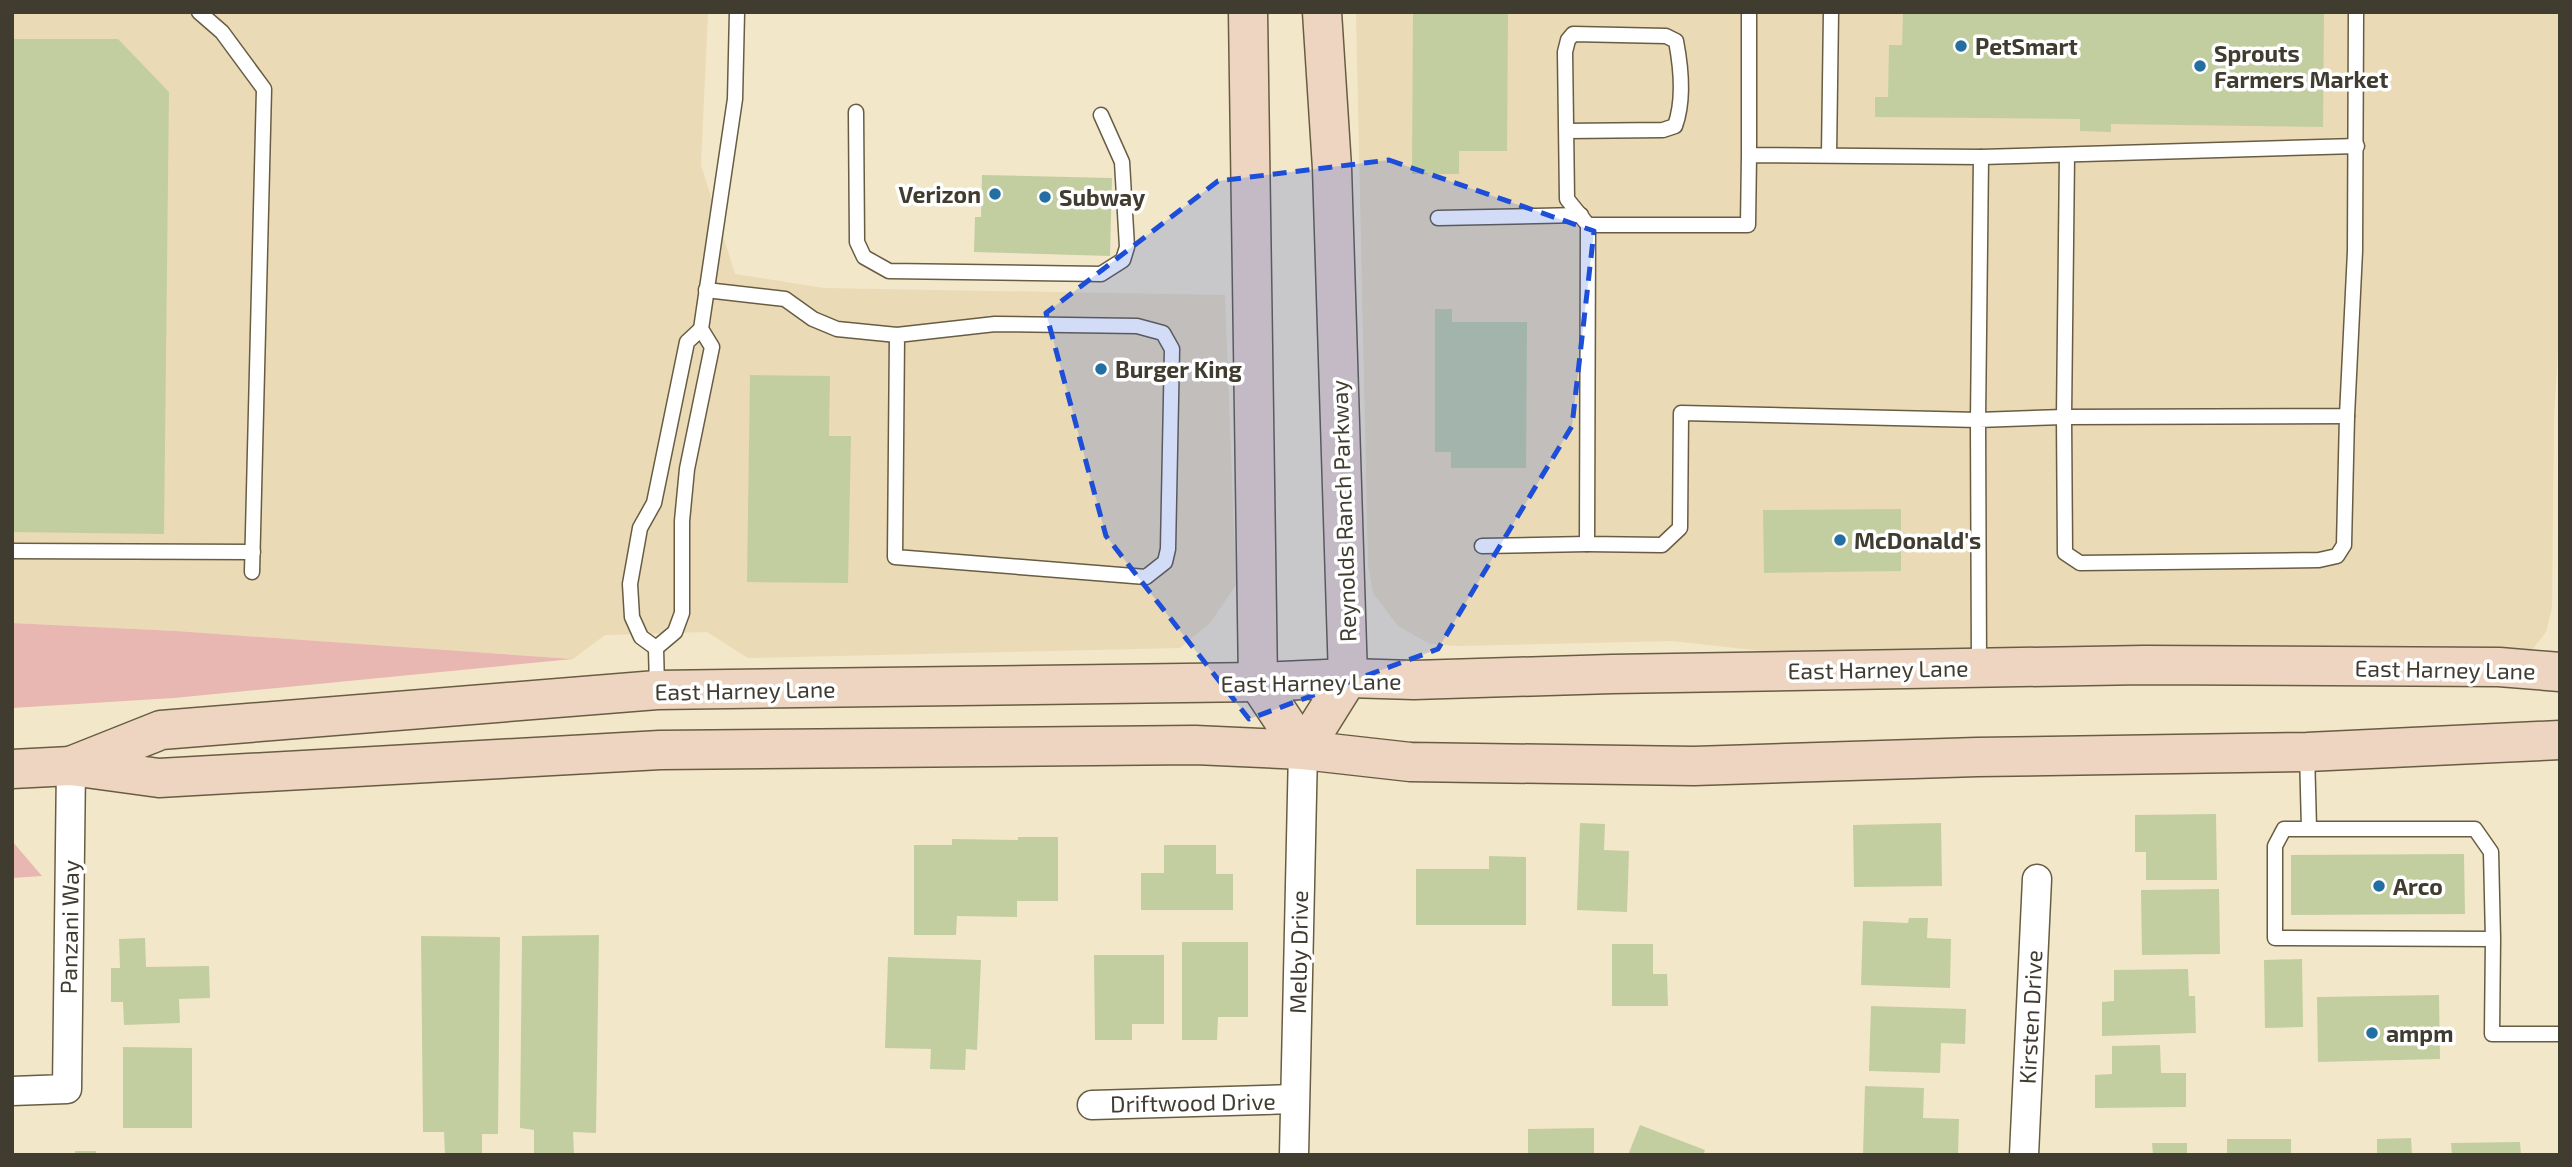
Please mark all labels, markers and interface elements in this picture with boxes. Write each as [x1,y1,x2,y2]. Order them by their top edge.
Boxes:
place label: PetSmart [1975,32,2078,60]
marker: PetSmart [1953,38,1969,54]
place label: Sprouts Farmers Market [2214,39,2388,93]
marker: Sprouts Farmers Market [2192,58,2208,74]
place label: Verizon [899,180,981,208]
place label: Subway [1059,183,1145,211]
marker: Verizon [987,186,1003,202]
marker: Subway [1037,189,1053,205]
place label: Burger King [1115,355,1242,383]
marker: Burger King [1093,361,1109,377]
street label: Reynolds Ranch Parkway [1324,379,1362,643]
place label: McDonald's [1854,526,1981,554]
marker: McDonald's [1832,532,1848,548]
street label: East Harney Lane [1787,653,1969,685]
street label: East Harney Lane [2354,653,2536,685]
street label: East Harney Lane [1220,666,1402,698]
street label: East Harney Lane [654,674,836,706]
street label: Panzani Way [54,860,84,994]
place label: Arco [2393,872,2443,900]
marker: Arco [2371,878,2387,894]
street label: Melby Drive [1283,890,1313,1014]
street label: Kirsten Drive [2013,949,2047,1085]
place label: ampm [2386,1019,2453,1047]
marker: ampm [2364,1025,2380,1041]
street label: Driftwood Drive [1110,1087,1276,1117]

